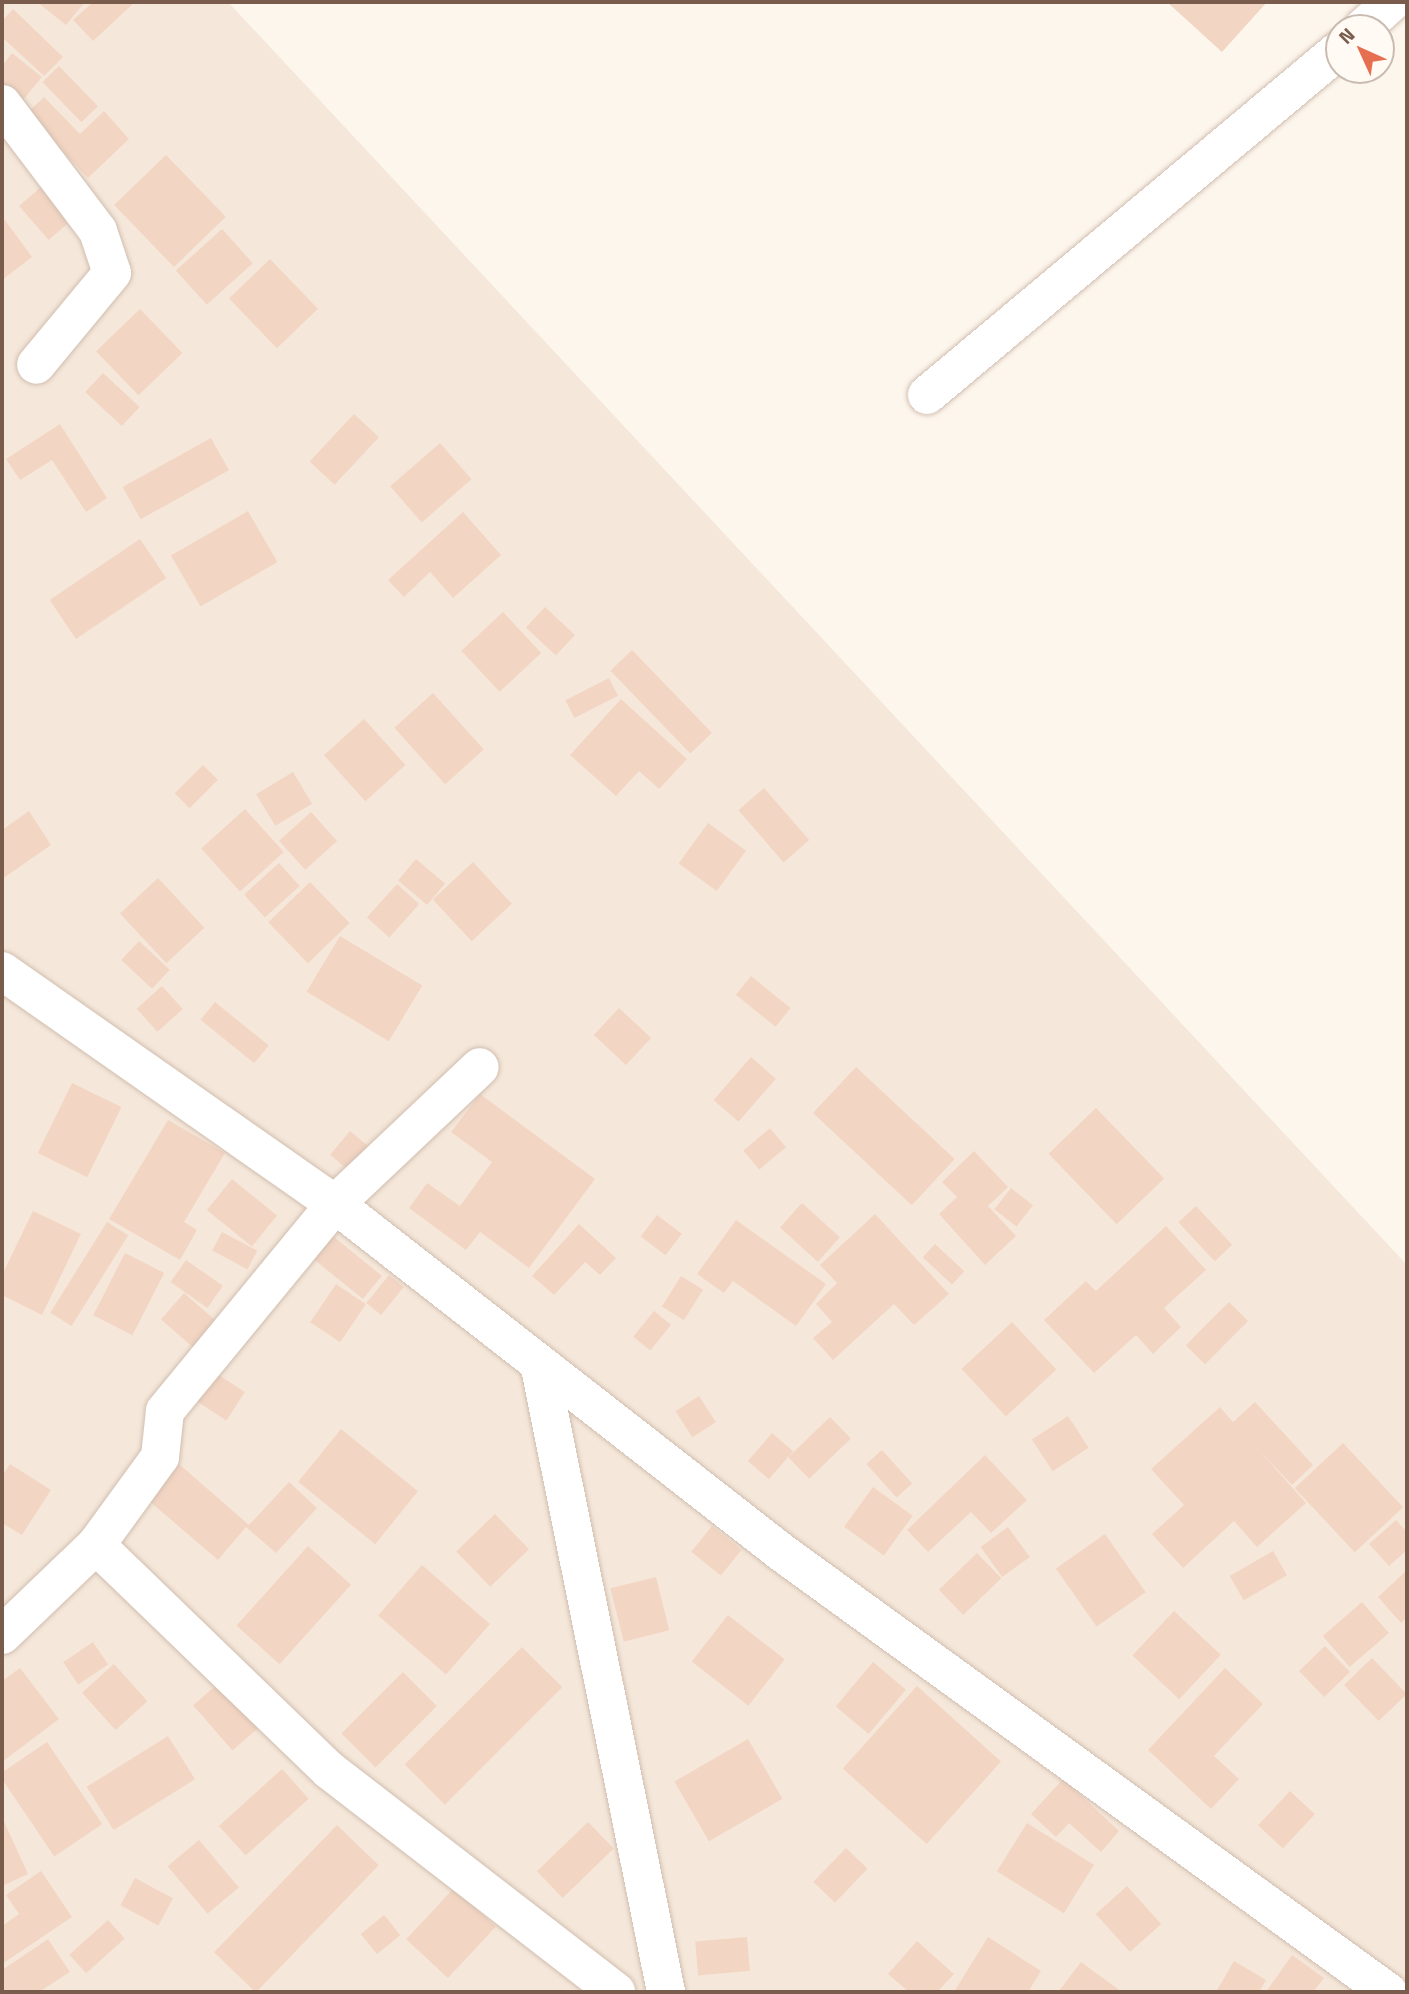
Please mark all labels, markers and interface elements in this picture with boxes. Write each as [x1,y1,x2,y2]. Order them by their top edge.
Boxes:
north arrow [1325,14,1395,84]
text: N [1331,20,1361,50]

